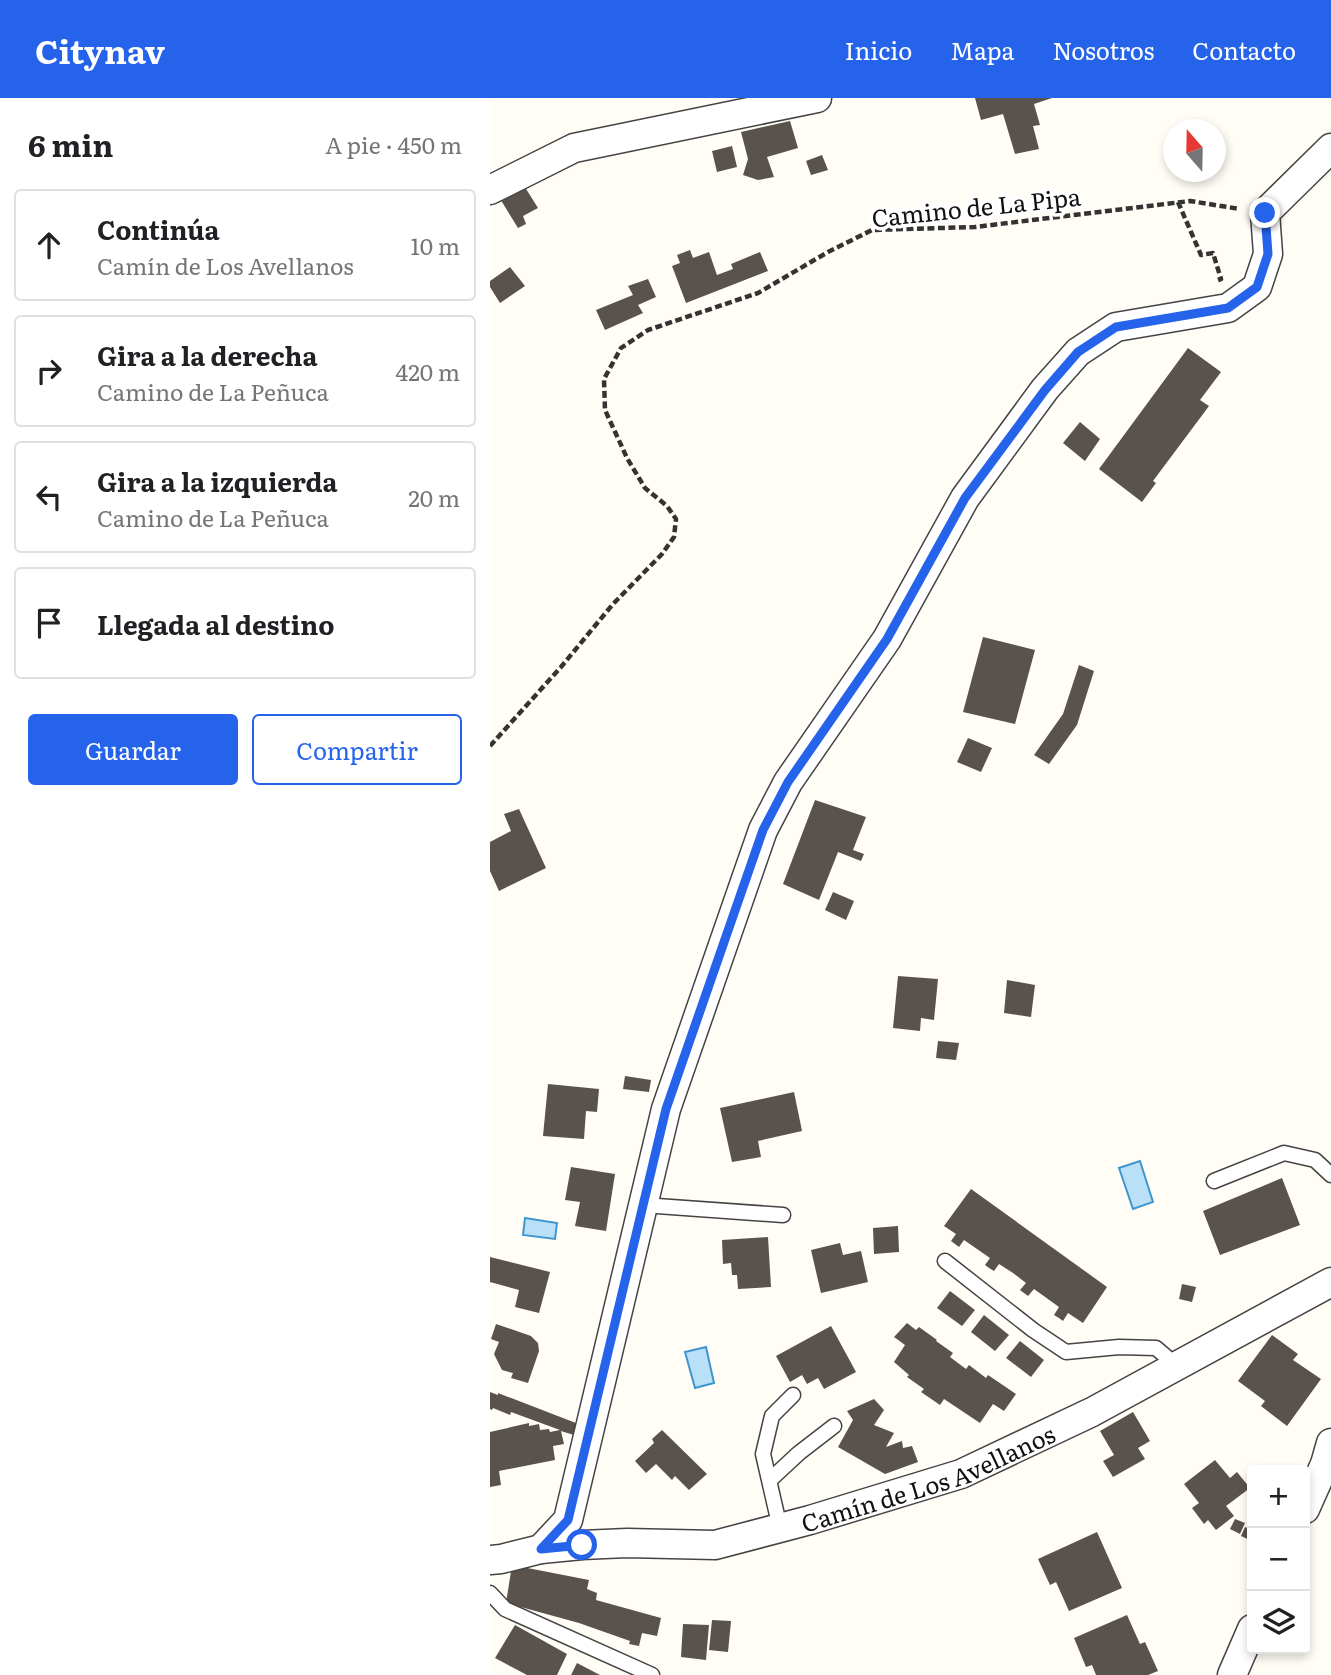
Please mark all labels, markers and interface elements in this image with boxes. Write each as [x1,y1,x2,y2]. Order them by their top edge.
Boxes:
text: Citynav [35,25,165,74]
text: Inicio [845,32,912,67]
text: Mapa [950,32,1014,67]
text: Nosotros [1052,32,1154,67]
text: Contacto [1192,32,1296,67]
north arrow [1163,119,1226,182]
text: 6 min [28,122,113,166]
text: A pie · 450 m [325,127,462,161]
street label: Camino de La Pipa [870,178,1082,234]
route end [1249,197,1280,228]
text: Continúa [97,209,220,248]
icon: ahead [30,226,68,264]
text: 10 m [410,228,460,262]
text: Camín de Los Avellanos [97,248,354,282]
text: Gira a la derecha [97,335,317,374]
icon: right [30,352,68,390]
text: 420 m [395,354,460,388]
text: Camino de La Peñuca [97,374,329,408]
text: Gira a la izquierda [97,461,338,500]
icon: left [30,478,68,516]
text: 20 m [408,480,460,514]
text: Camino de La Peñuca [97,500,329,534]
icon: arrive [30,604,68,642]
text: Llegada al destino [97,604,334,643]
button: Guardar [28,714,238,785]
button: Compartir [252,714,462,785]
street label: Camín de Los Avellanos [797,1415,1060,1539]
map controls [1247,1465,1310,1654]
button: + [1247,1465,1310,1528]
button: − [1247,1528,1310,1591]
route start [566,1529,597,1560]
button: layers [1247,1591,1310,1654]

